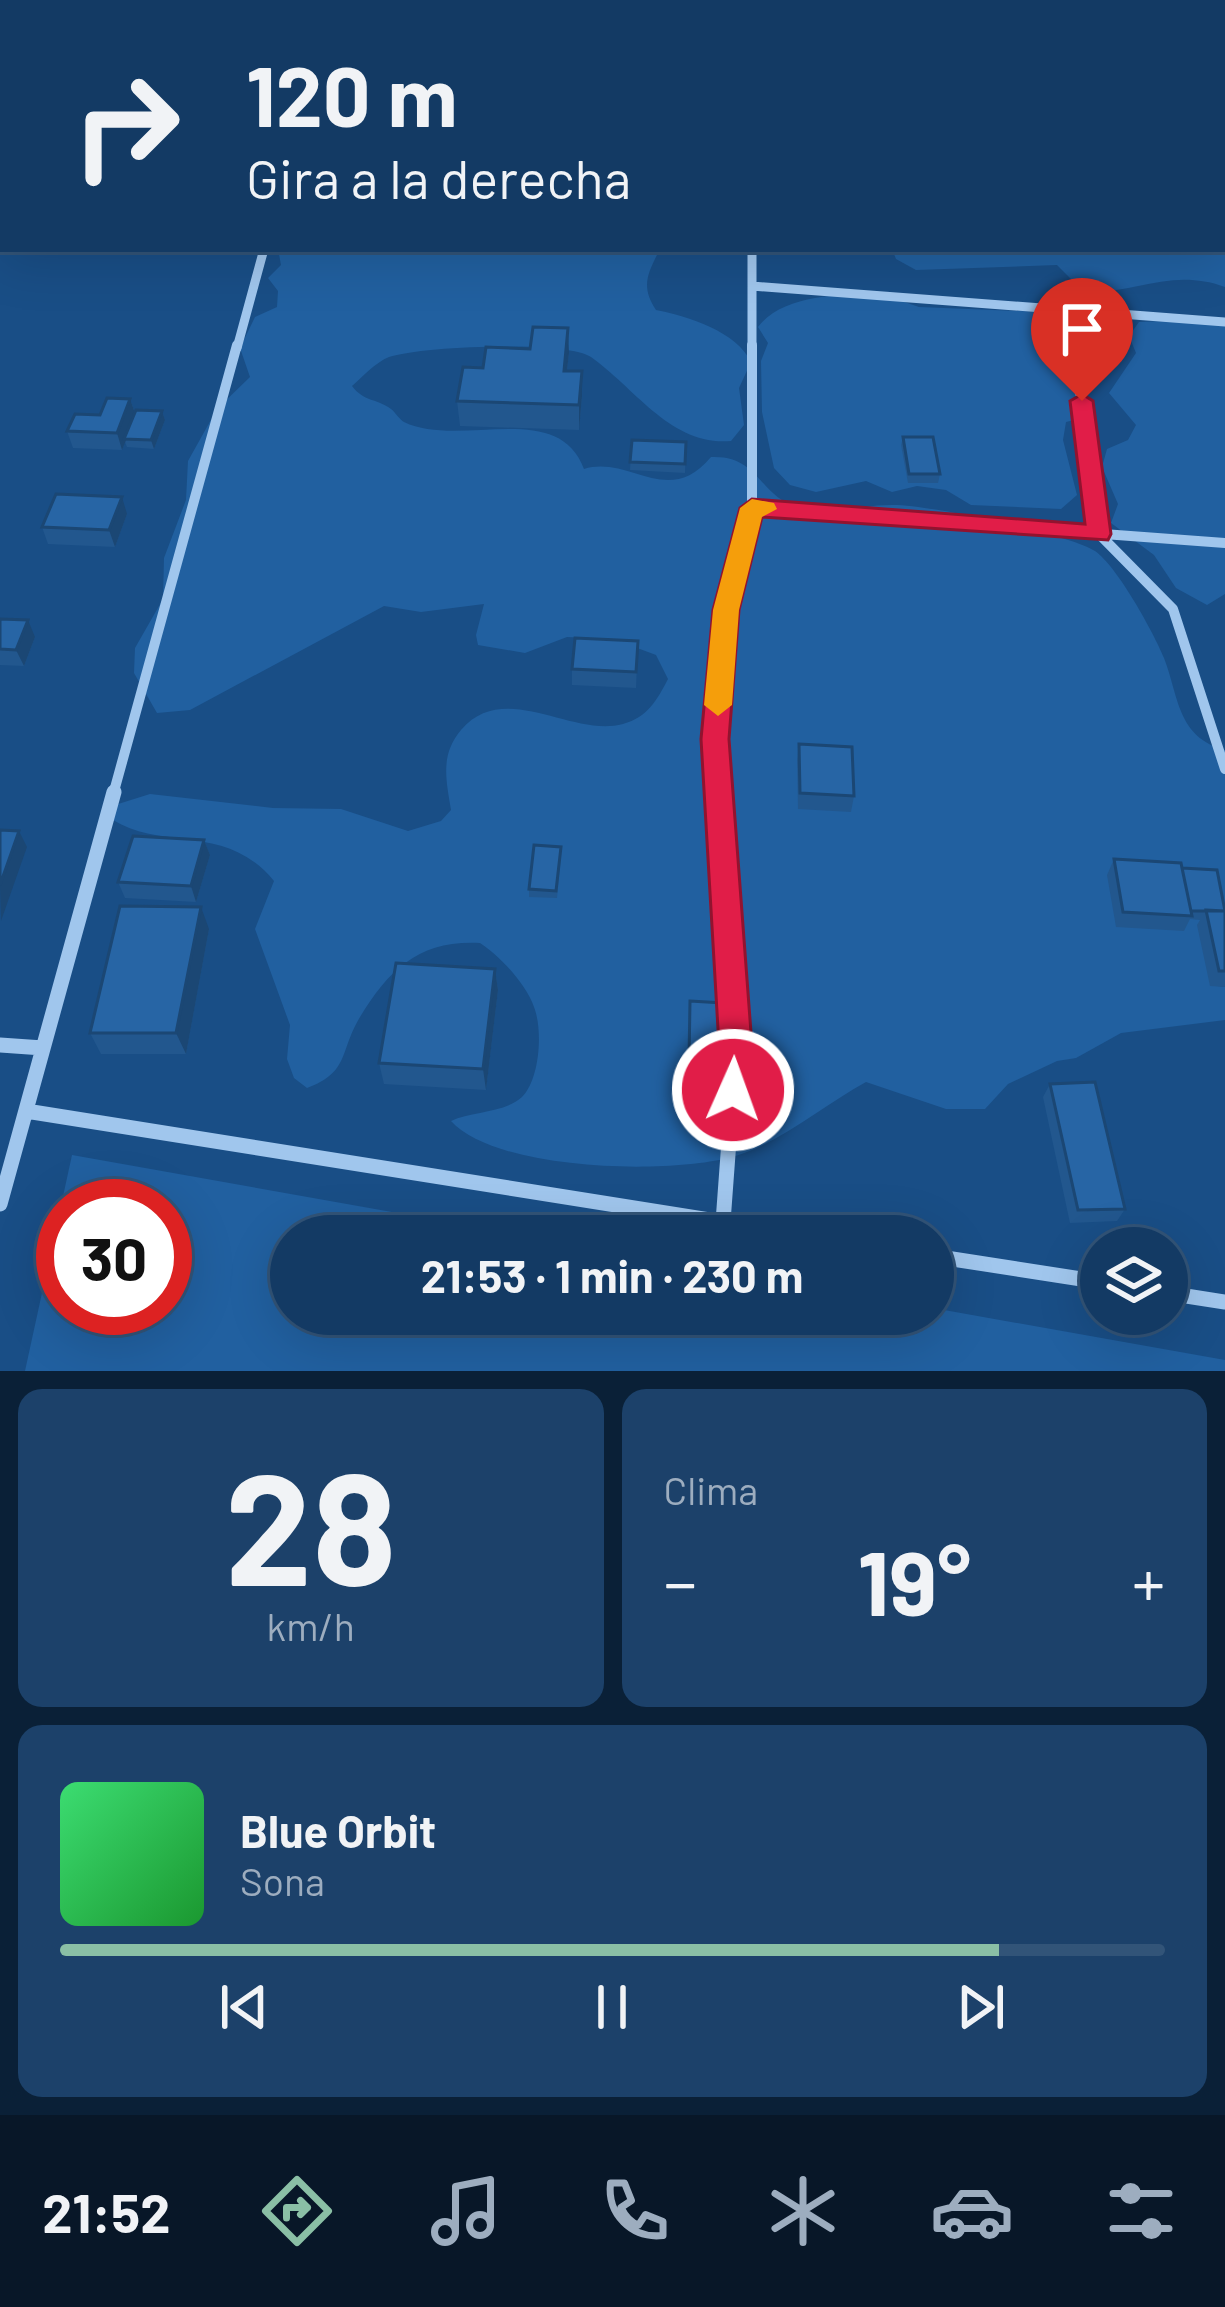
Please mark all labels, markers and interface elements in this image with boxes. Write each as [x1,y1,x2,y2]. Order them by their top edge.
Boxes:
text: 120 m [246,43,458,144]
icon: right [48,48,204,204]
text: Gira a la derecha [246,145,631,210]
pin [1031,278,1133,401]
icon: arrive [1049,296,1115,362]
position arrow [670,1027,796,1153]
speed limit sign: 30 [36,1179,192,1335]
map controls [1080,1227,1188,1335]
button: layers [1080,1227,1188,1335]
text: 21:53 · 1 min · 230 m [421,1248,803,1302]
text: 28 [225,1430,397,1617]
text: Clima [664,1466,758,1513]
text: 19° [858,1526,971,1634]
text: − [664,1541,697,1620]
text: + [1132,1541,1165,1620]
text: km/h [267,1602,355,1649]
text: Blue Orbit [240,1803,436,1857]
text: Sona [240,1857,325,1904]
icon: previous [211,1974,277,2040]
icon: pause [579,1974,645,2040]
icon: next [948,1974,1014,2040]
icon: directions [255,2169,339,2253]
icon: music [424,2169,508,2253]
icon: phone [593,2169,677,2253]
icon: climate [761,2169,845,2253]
icon: car [930,2169,1014,2253]
icon: filters [1099,2169,1183,2253]
text: 21:52 [42,2179,170,2244]

